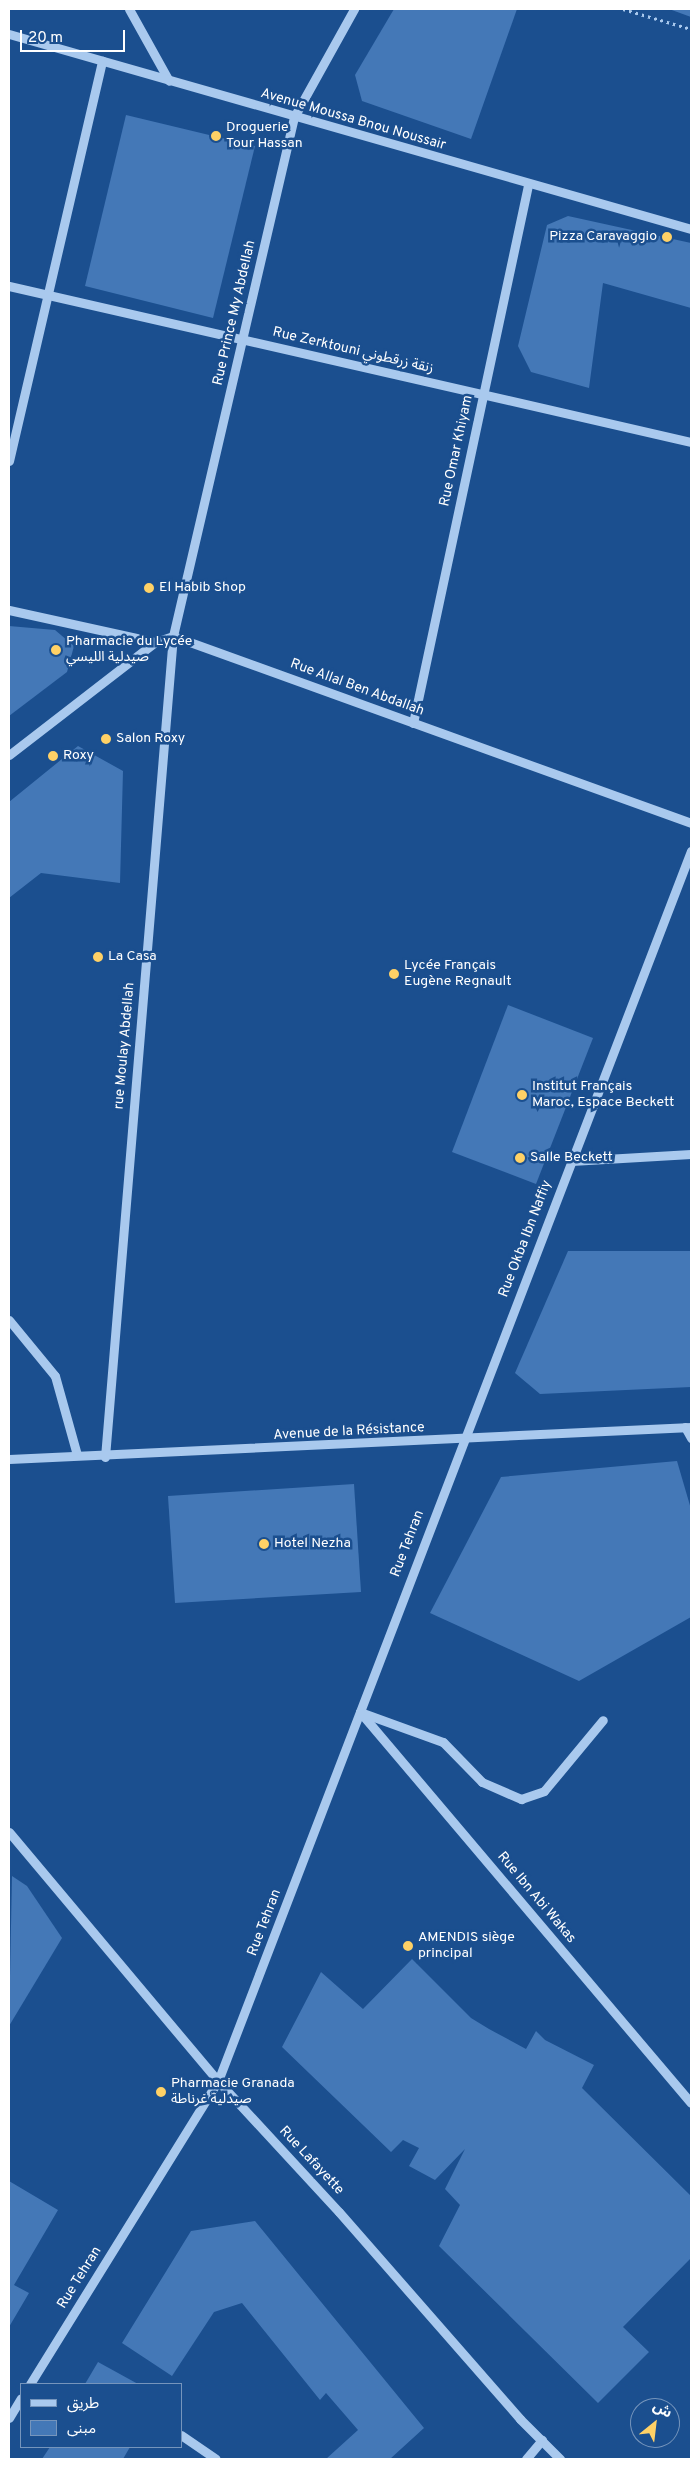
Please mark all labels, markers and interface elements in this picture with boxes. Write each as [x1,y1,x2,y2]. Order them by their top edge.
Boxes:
scale bar [22,20,128,52]
text: 20 m [28,29,63,48]
street label: Avenue Moussa Bnou Noussair [258,85,448,155]
place label: Droguerie Tour Hassan [226,120,303,152]
marker: Droguerie Tour Hassan [210,130,222,142]
place label: Pizza Caravaggio [549,229,657,245]
marker: Pizza Caravaggio [661,231,673,243]
street label: Rue Prince My Abdellah [210,238,260,388]
street label: Rue Zerktouni زنقة زرقطوني [271,324,435,378]
street label: Rue Omar Khiyam [437,394,477,508]
place label: El Habib Shop [159,580,246,596]
marker: El Habib Shop [143,582,155,594]
place label: Pharmacie du Lycée صيدلية الليسي [66,634,192,666]
marker: Pharmacie du Lycée صيدلية الليسي [50,644,62,656]
street label: Rue Allal Ben Abdallah [287,656,427,720]
place label: Salon Roxy [116,731,185,747]
marker: Salon Roxy [100,733,112,745]
place label: Roxy [63,748,94,764]
marker: Roxy [47,750,59,762]
place label: La Casa [108,949,157,965]
marker: La Casa [92,951,104,963]
place label: Lycée Français Eugène Regnault [404,958,512,990]
marker: Lycée Français Eugène Regnault [388,968,400,980]
street label: rue Moulay Abdellah [111,981,139,1111]
place label: Institut Français Maroc, Espace Beckett [532,1079,674,1112]
marker: Institut Français Maroc, Espace Beckett [516,1089,528,1101]
place label: Salle Beckett [530,1150,613,1166]
marker: Salle Beckett [514,1152,526,1164]
street label: Rue Okba Ibn Naffiy [496,1178,556,1300]
street label: Avenue de la Résistance [273,1420,425,1444]
street label: Rue Tehran [387,1508,429,1580]
place label: Hotel Nezha [274,1536,351,1552]
marker: Hotel Nezha [258,1538,270,1550]
street label: Rue Ibn Abi Wakas [493,1849,579,1947]
street label: Rue Tehran [244,1887,286,1959]
place label: AMENDIS siège principal [418,1930,515,1962]
marker: AMENDIS siège principal [402,1940,414,1952]
place label: Pharmacie Granada صيدلية غرناطة [171,2076,295,2108]
marker: Pharmacie Granada صيدلية غرناطة [155,2086,167,2098]
street label: Rue Lafayette [275,2123,347,2199]
street label: Rue Tehran [54,2244,106,2312]
legend [20,2383,182,2448]
text: طريق [67,2395,99,2414]
north arrow [630,2398,680,2448]
text: ش [650,2398,675,2422]
text: مبنى [67,2420,96,2439]

